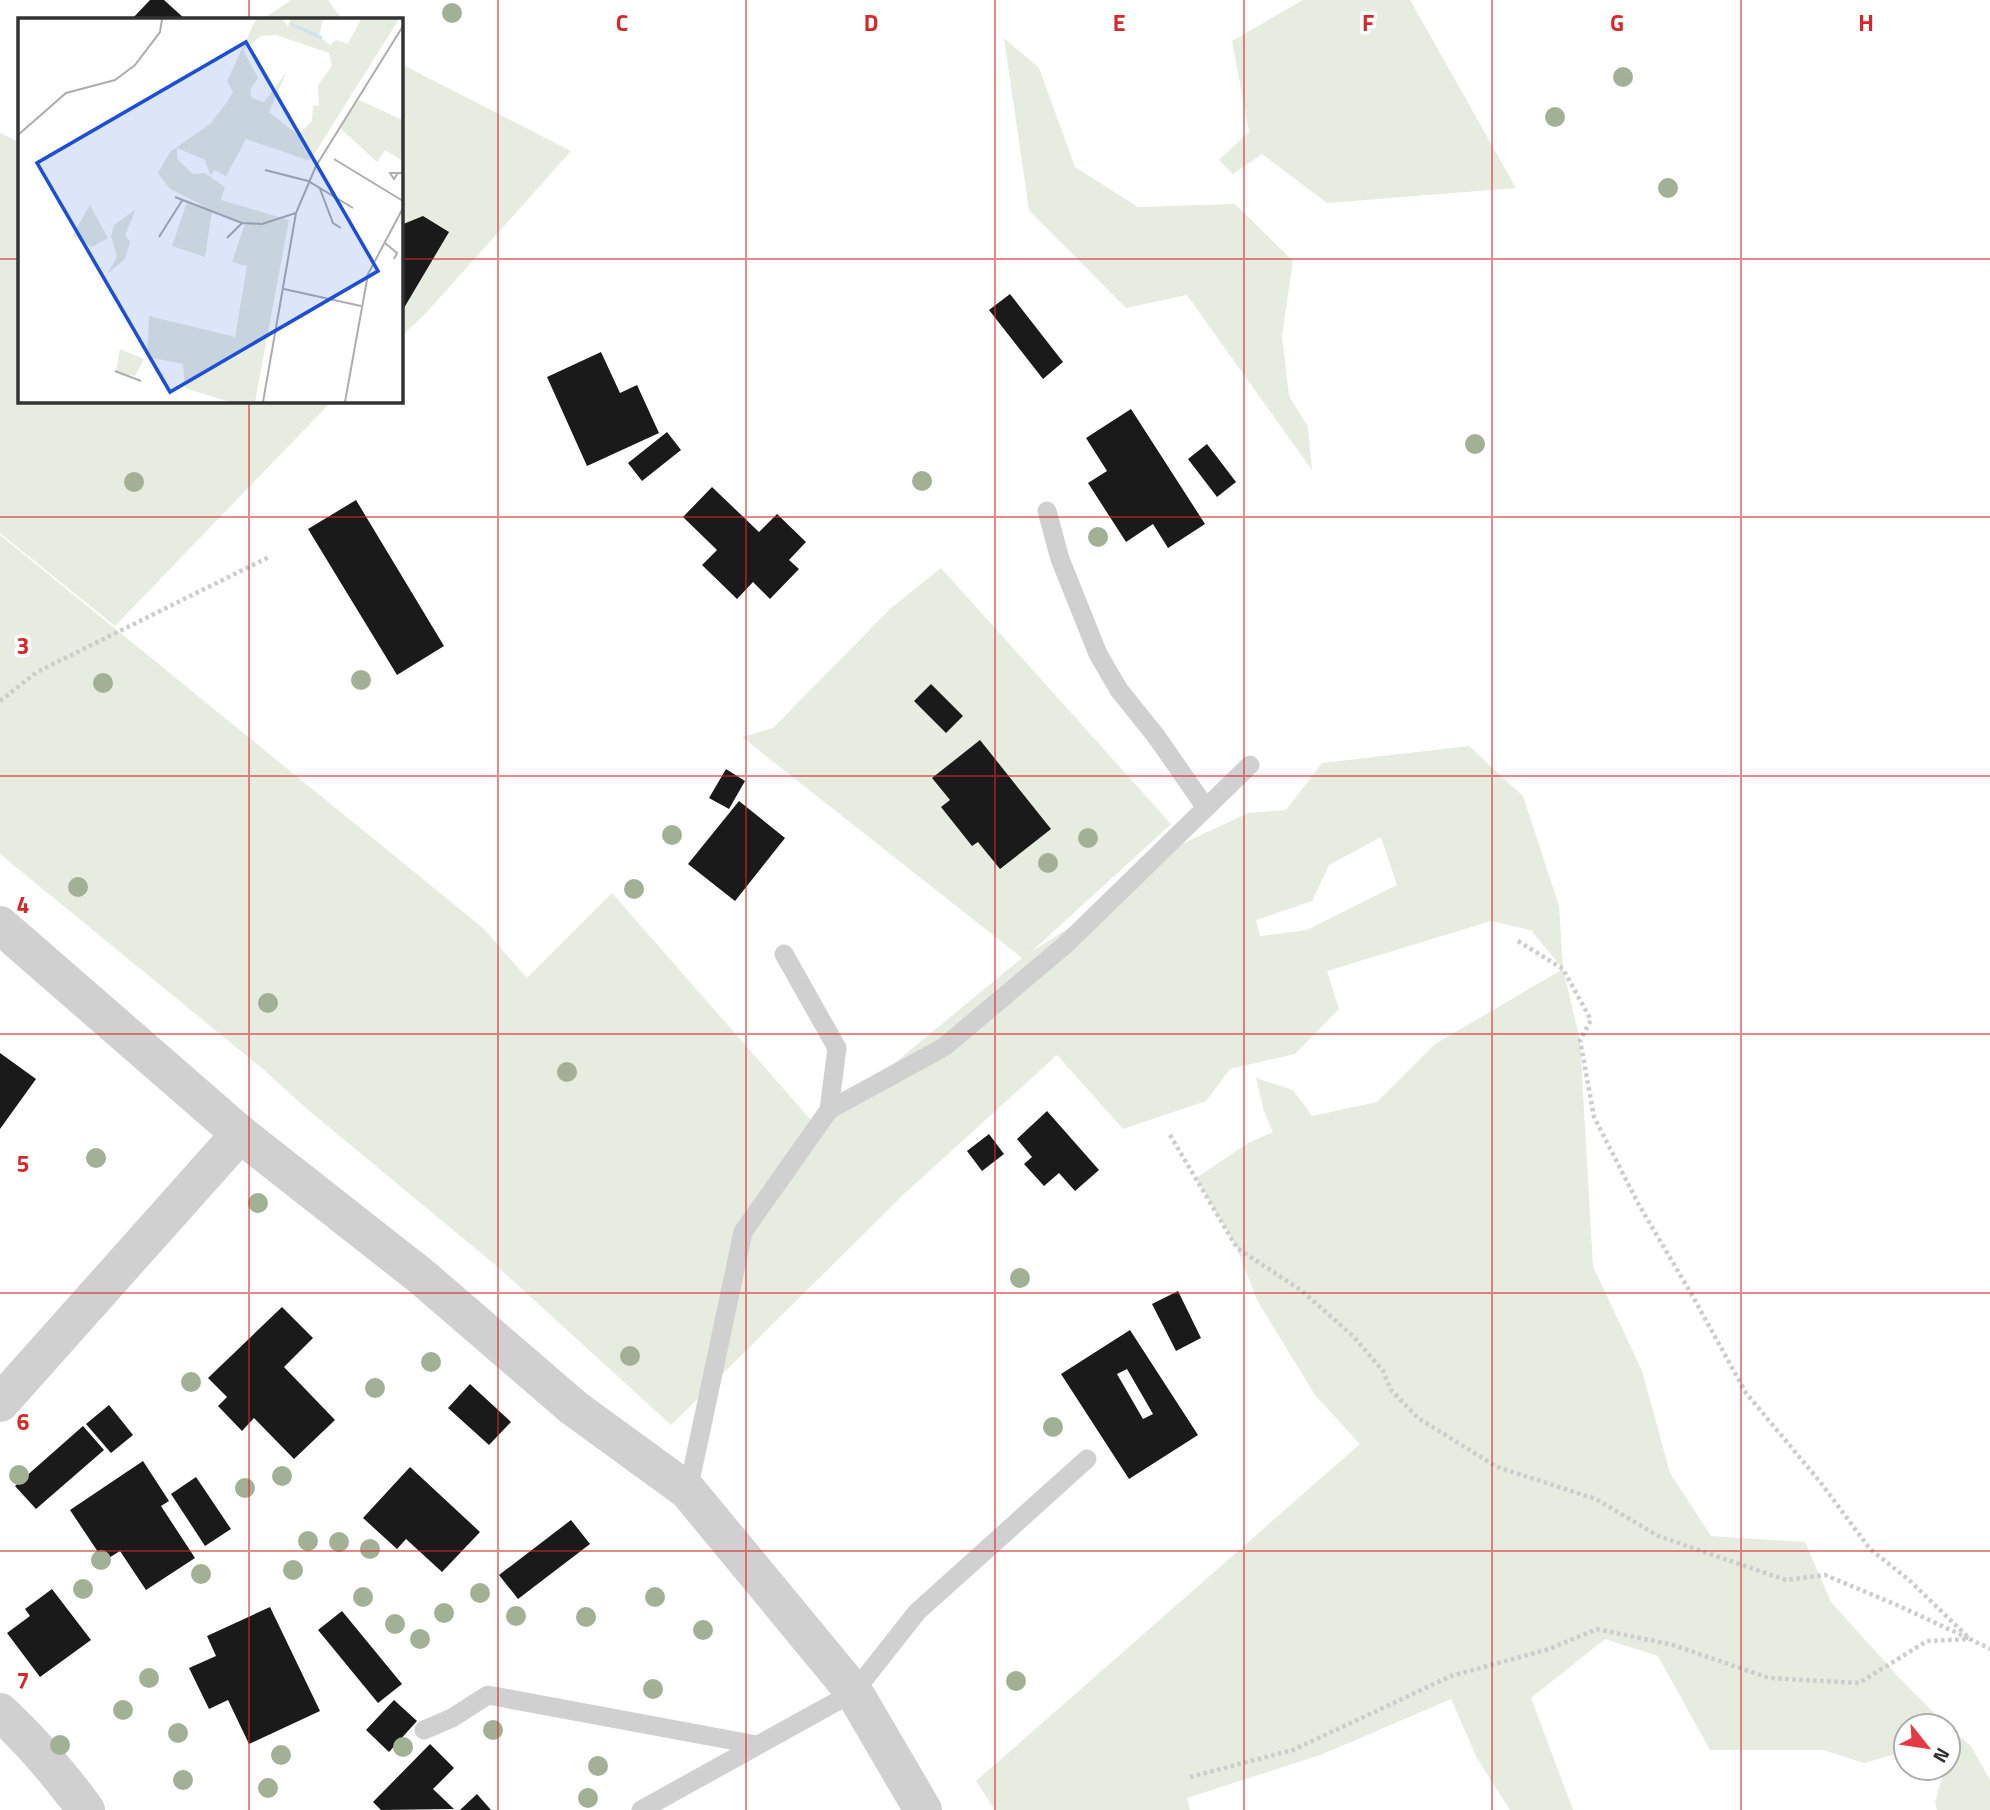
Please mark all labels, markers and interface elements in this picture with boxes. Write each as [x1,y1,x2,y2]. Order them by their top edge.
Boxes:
text: C [616,5,628,40]
text: D [864,5,878,40]
text: E [1113,5,1125,40]
text: F [1362,5,1374,40]
text: G [1610,5,1624,40]
text: H [1858,5,1874,40]
inset map [18,18,402,402]
text: 3 [17,628,29,663]
text: 4 [17,887,29,922]
text: 5 [17,1146,29,1181]
text: 6 [17,1404,30,1439]
text: 7 [17,1663,29,1698]
north arrow [1892,1712,1962,1782]
text: N [1926,1743,1958,1769]

